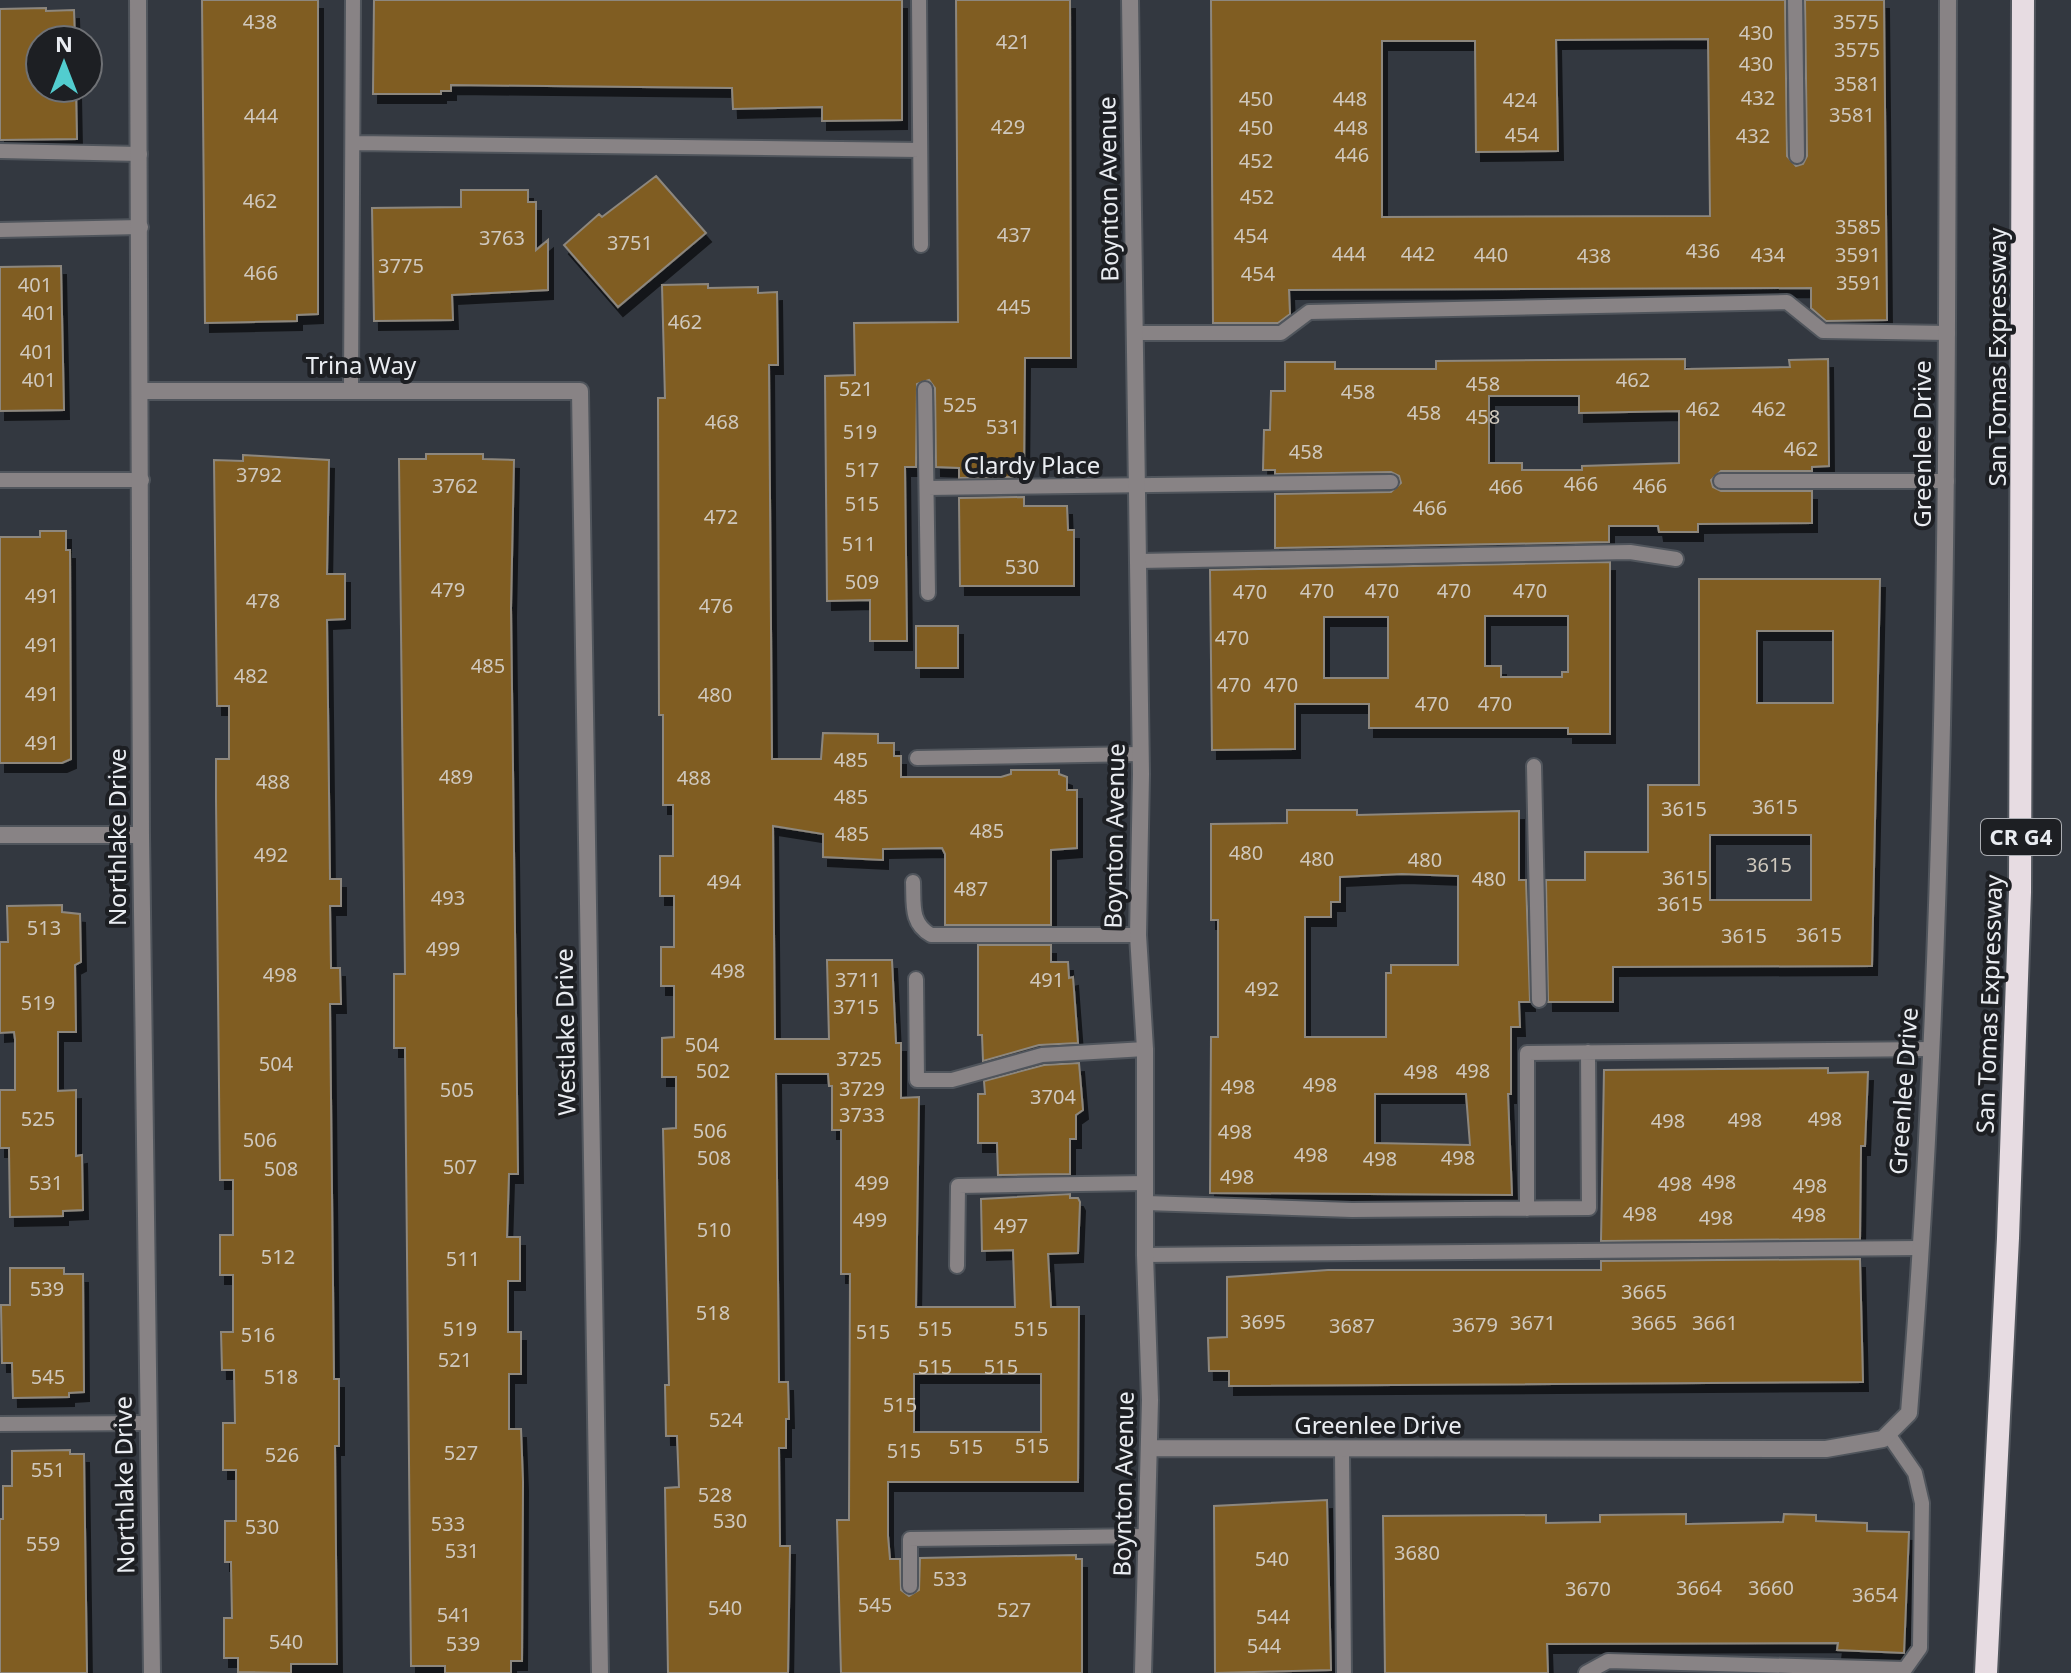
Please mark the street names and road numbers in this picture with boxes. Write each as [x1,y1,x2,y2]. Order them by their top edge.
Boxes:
street label: Boynton Avenue [1089,96,1126,282]
street label: San Tomas Expressway [1980,227,2013,486]
street label: Trina Way [306,348,417,381]
street label: Greenlee Drive [1905,360,1938,528]
street label: Clardy Place [964,448,1100,481]
street label: Boynton Avenue [1095,743,1132,929]
street label: Northlake Drive [100,748,133,926]
road number: CR G4 [1981,819,2061,855]
street label: San Tomas Expressway [1967,873,2010,1134]
street label: Westlake Drive [547,948,582,1116]
street label: Greenlee Drive [1880,1006,1925,1176]
street label: Boynton Avenue [1104,1391,1141,1577]
street label: Northlake Drive [105,1396,142,1574]
street label: Greenlee Drive [1294,1408,1462,1441]

